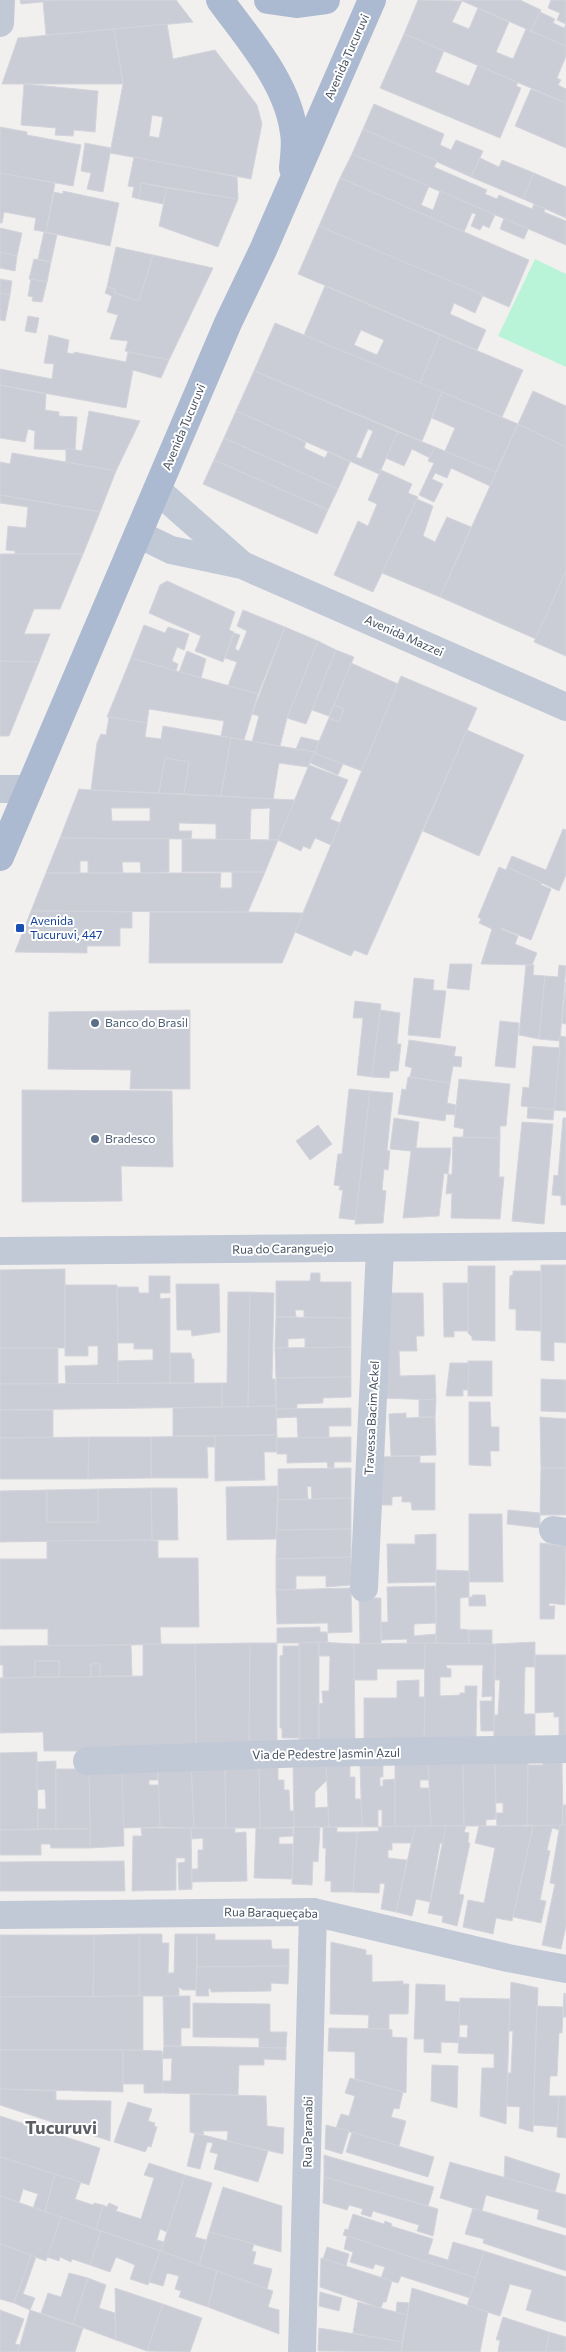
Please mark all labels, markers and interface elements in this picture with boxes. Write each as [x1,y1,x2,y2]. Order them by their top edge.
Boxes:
street label: Avenida Tucuruvi [321,12,371,102]
street label: Avenida Tucuruvi [159,381,208,472]
street label: Avenida Mazzei [363,612,446,659]
place label: Avenida Tucuruvi, 447 [30,913,102,941]
marker: Avenida Tucuruvi, 447 [14,922,26,934]
place label: Banco do Brasil [105,1015,188,1029]
marker: Banco do Brasil [89,1017,101,1029]
place label: Bradesco [105,1131,156,1145]
marker: Bradesco [89,1133,101,1145]
street label: Rua do Caranguejo [232,1240,334,1256]
street label: Travessa Bacim Ackel [361,1360,381,1476]
street label: Via de Pedestre Jasmin Azul [252,1745,400,1762]
street label: Rua Baraqueçaba [224,1904,318,1920]
street label: Rua Paranabi [299,2096,315,2168]
district label: Tucuruvi [25,2116,97,2138]

